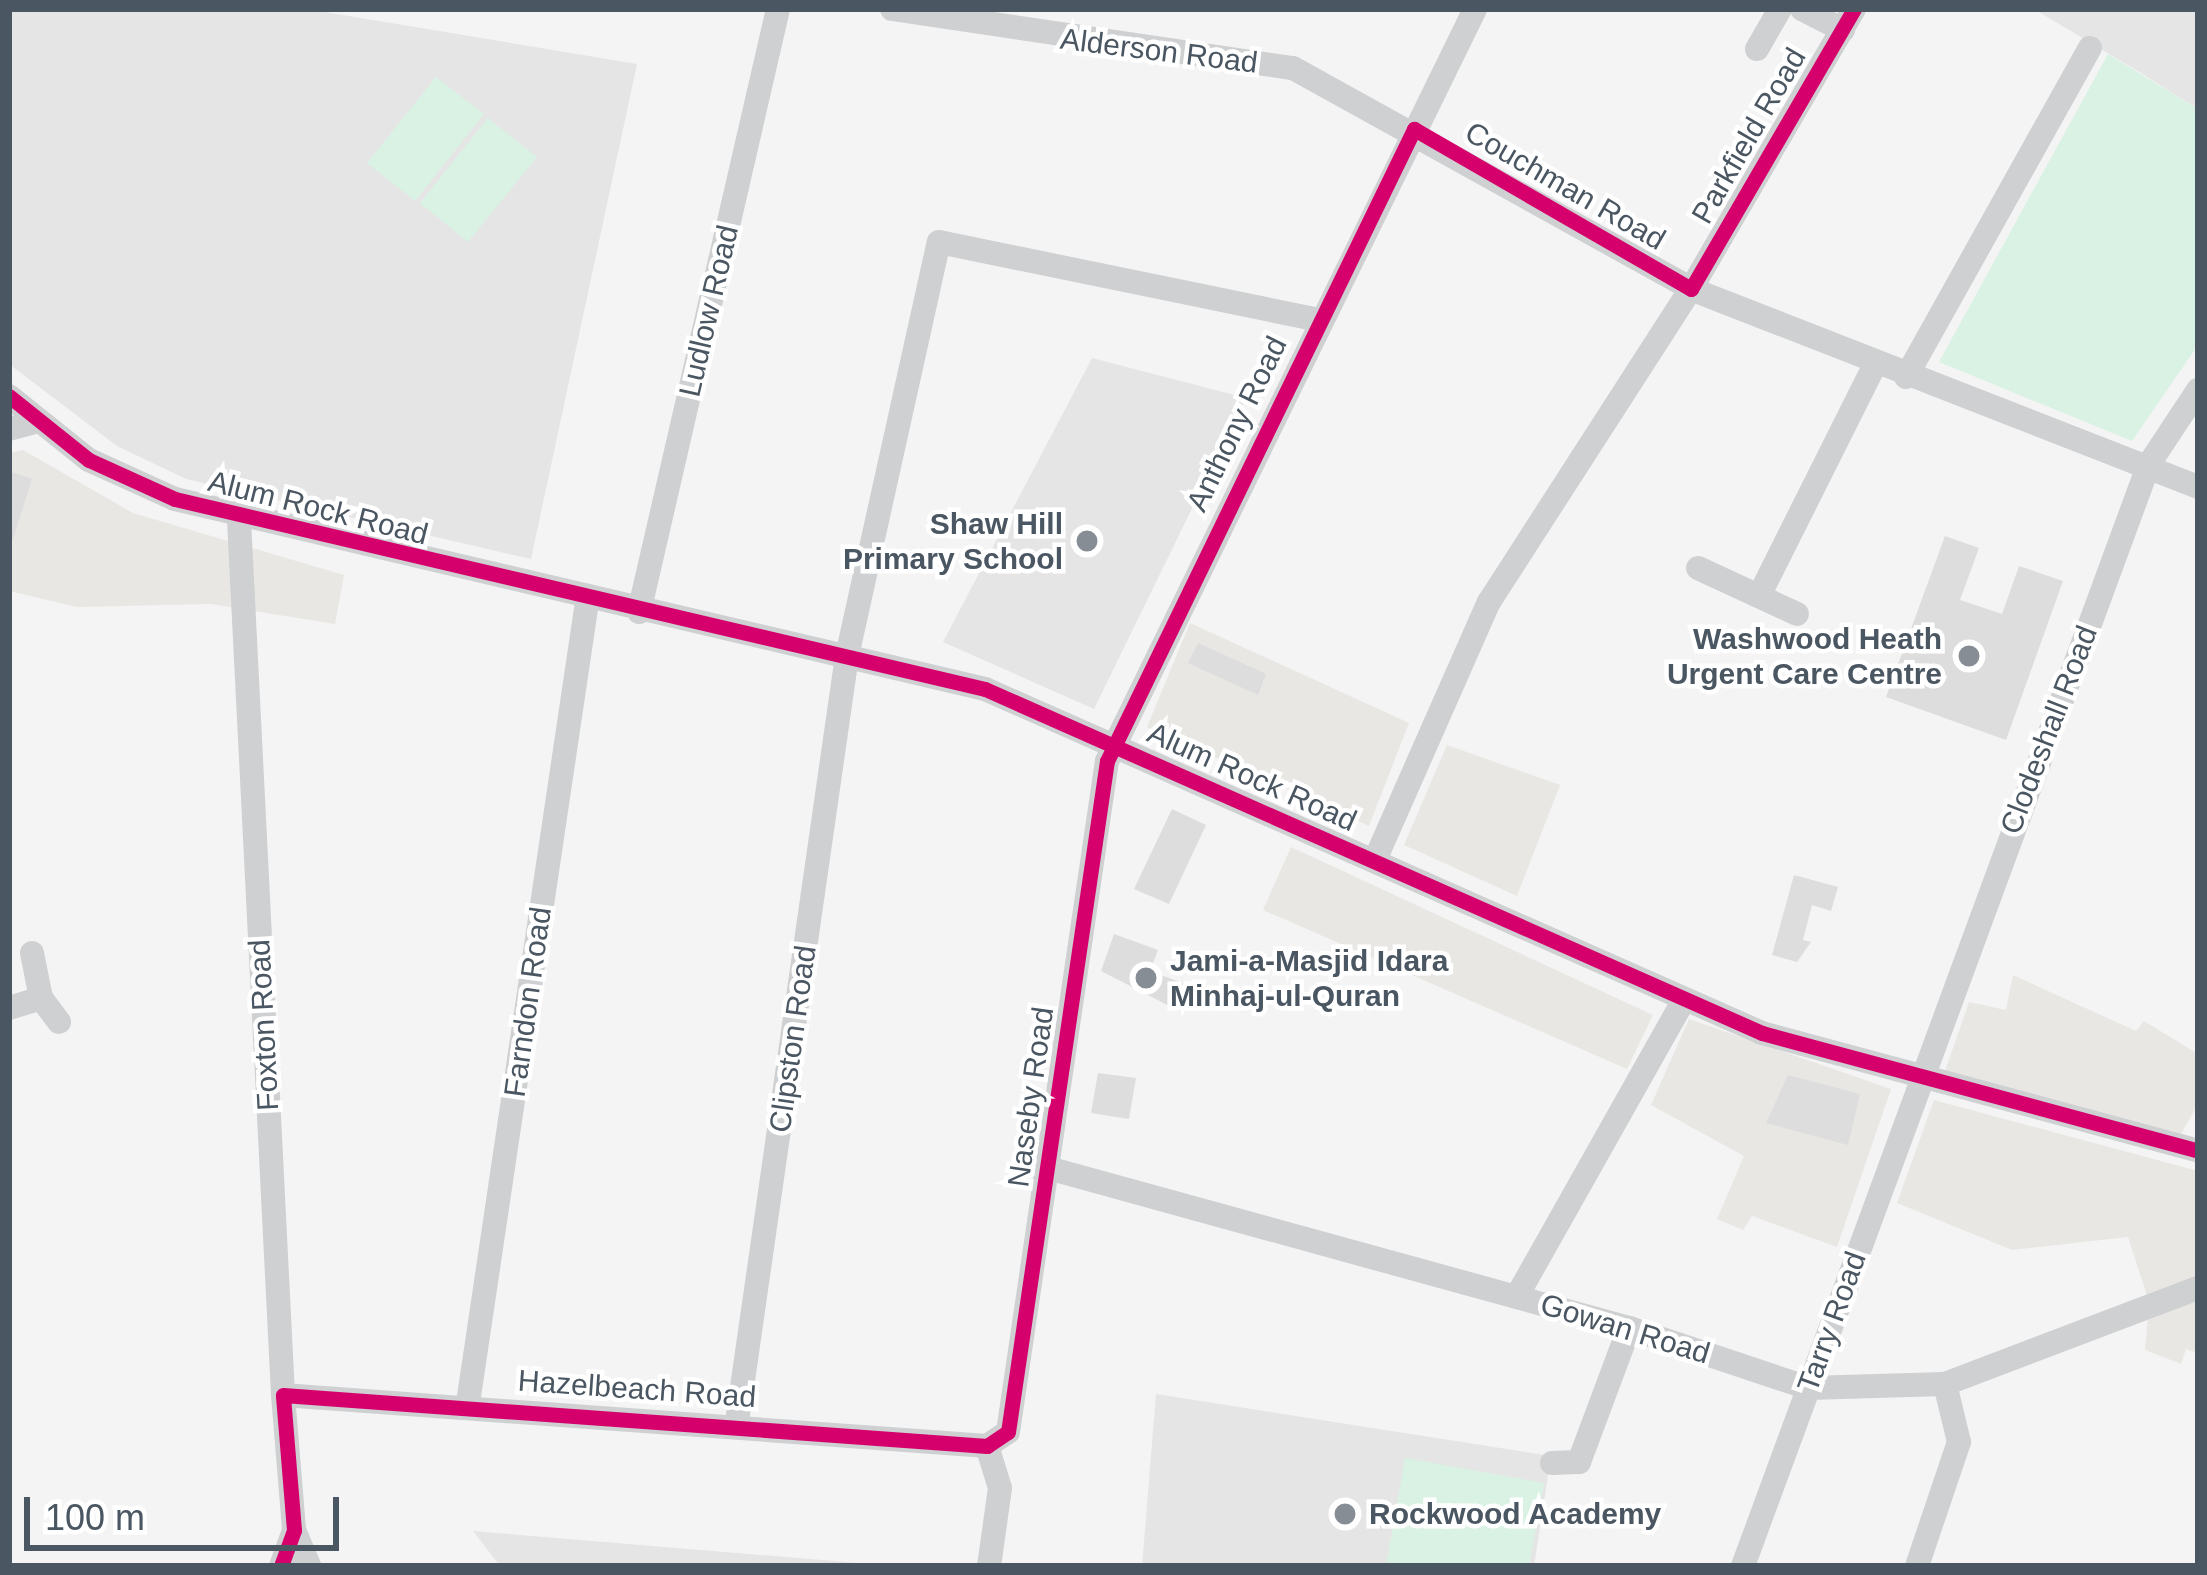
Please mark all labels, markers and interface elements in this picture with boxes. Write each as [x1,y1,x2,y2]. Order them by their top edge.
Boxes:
street label: Alderson Road [1058,21,1260,81]
street label: Parkfield Road [1684,42,1814,230]
street label: Couchman Road [1459,114,1671,258]
street label: Ludlow Road [672,222,746,400]
street label: Anthony Road [1179,331,1295,517]
street label: Alum Rock Road [204,463,432,553]
place label: Shaw Hill Primary School [843,506,1063,576]
marker: Shaw Hill Primary School [1074,528,1100,554]
place label: Washwood Heath Urgent Care Centre [1667,621,1942,692]
street label: Clodeshall Road [1993,621,2105,839]
marker: Washwood Heath Urgent Care Centre [1953,640,1985,672]
street label: Alum Rock Road [1142,715,1362,839]
street label: Farndon Road [497,905,559,1099]
street label: Foxton Road [242,938,286,1112]
street label: Clipston Road [762,943,824,1135]
place label: Jami-a-Masjid Idara Minhaj-ul-Quran [1170,943,1448,1014]
marker: Jami-a-Masjid Idara Minhaj-ul-Quran [1133,965,1159,991]
street label: Naseby Road [1001,1004,1061,1190]
street label: Tarry Road [1790,1247,1874,1397]
street label: Gowan Road [1536,1286,1714,1372]
street label: Hazelbeach Road [517,1363,757,1415]
scale bar [30,1473,345,1547]
place label: Rockwood Academy [1369,1496,1662,1532]
text: 100 m [45,1497,145,1538]
marker: Rockwood Academy [1332,1501,1358,1527]

